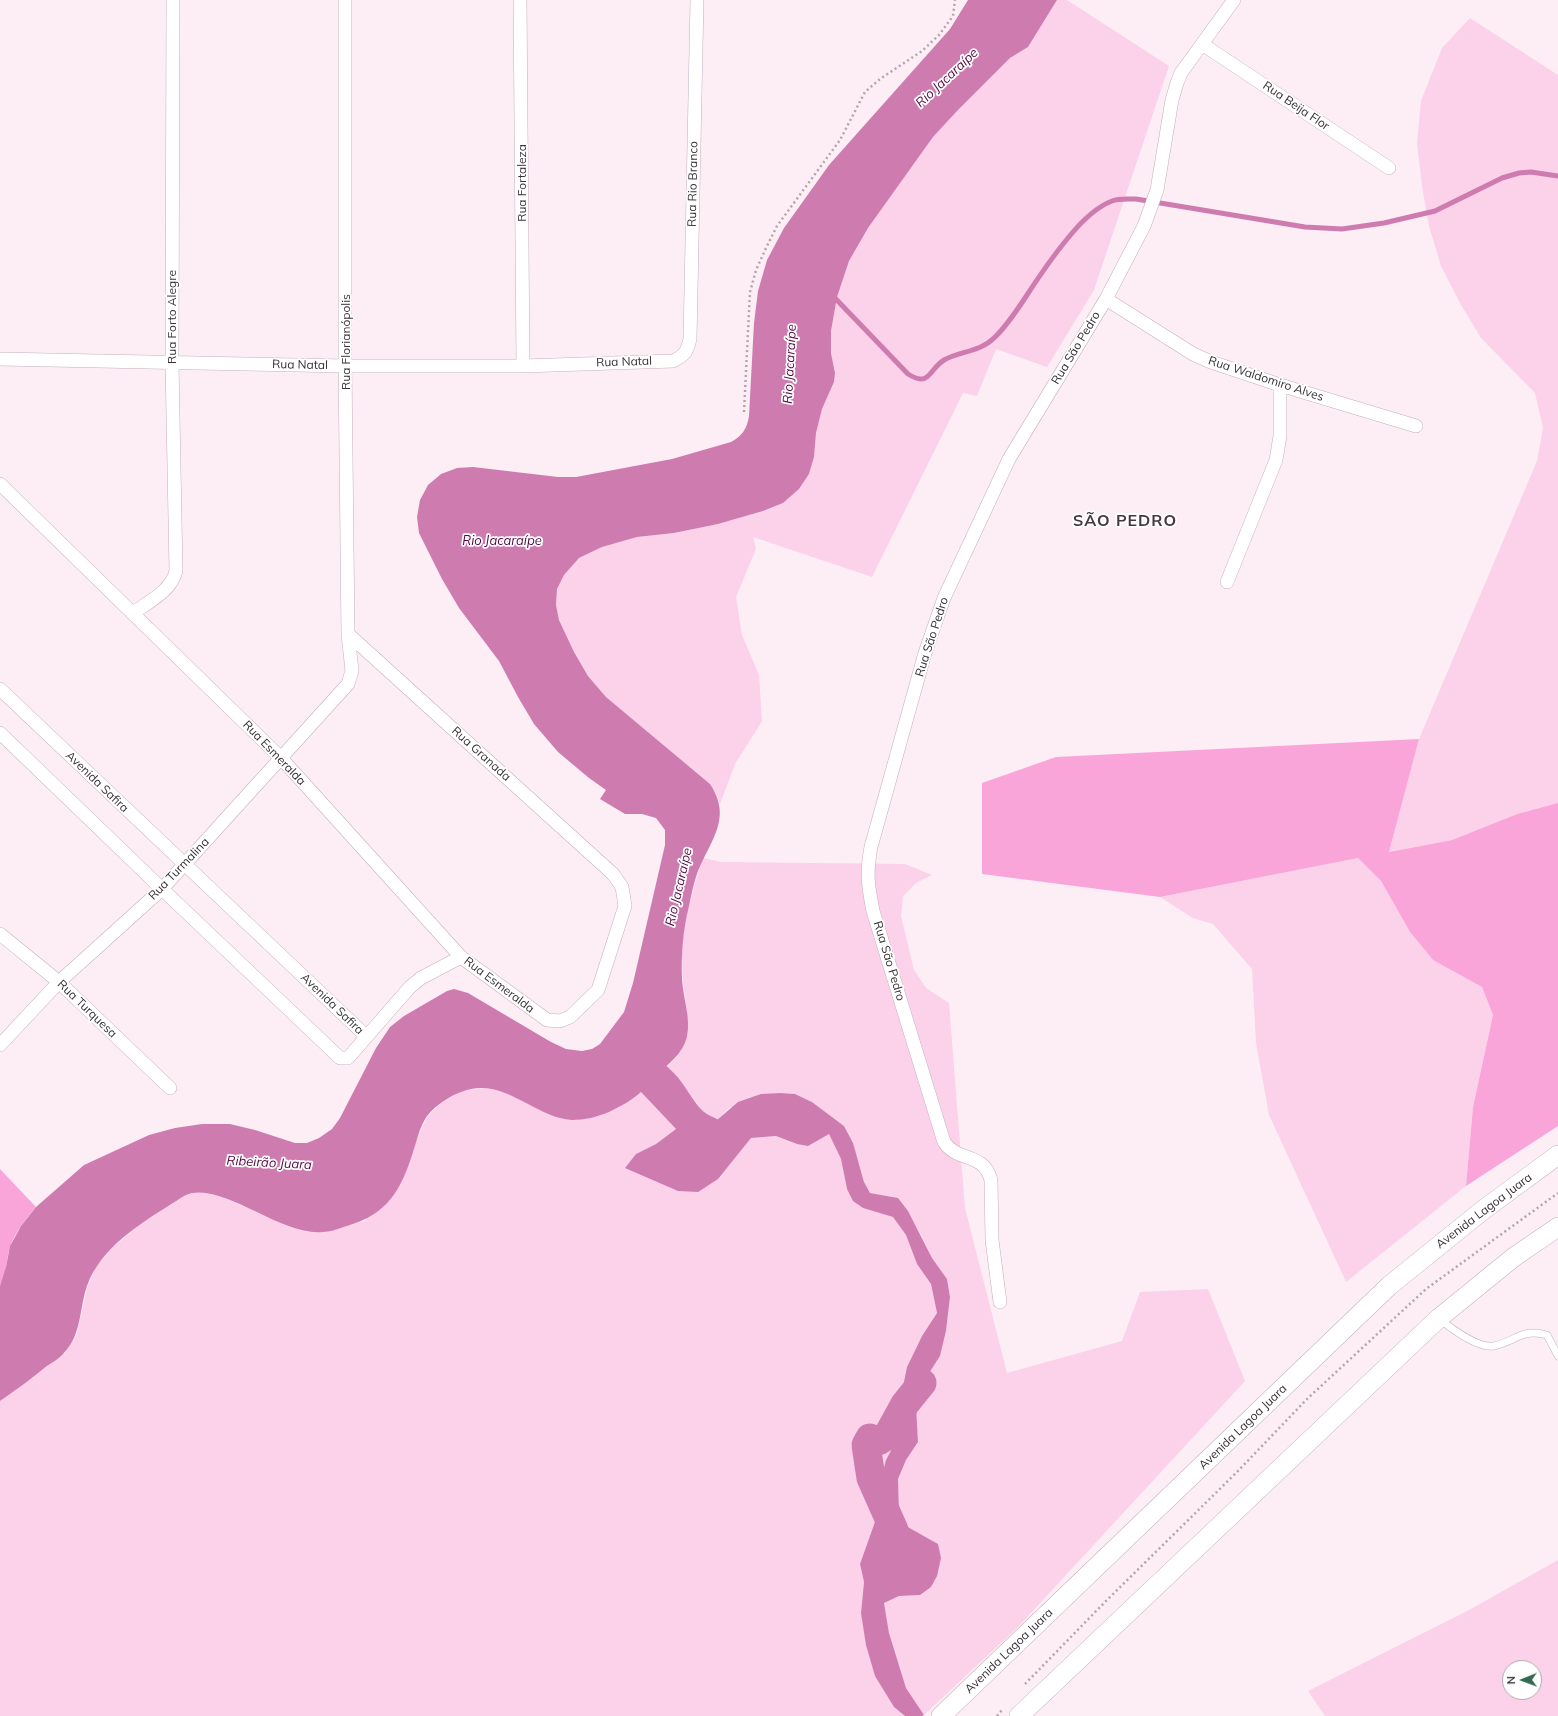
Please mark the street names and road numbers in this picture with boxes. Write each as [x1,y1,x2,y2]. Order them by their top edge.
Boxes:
street label: Rua Beija Flor [1260,78,1332,134]
street label: Rua Rio Branco [685,141,701,227]
street label: Rua Fortaleza [515,144,529,222]
street label: Rua Forto Alegre [165,270,179,364]
street label: Rua Florianópolis [339,294,353,390]
street label: Rua São Pedro [1049,309,1103,387]
street label: Rua Natal [596,354,652,370]
street label: Rua Waldomiro Alves [1207,354,1325,404]
street label: Rua Natal [272,357,328,373]
street label: Rua São Pedro [912,595,952,679]
street label: Rua Esmeralda [240,718,308,788]
street label: Rua Granada [449,724,513,784]
street label: Avenida Safira [63,748,131,816]
street label: Rua Turmalina [146,835,212,903]
street label: Rua São Pedro [870,919,908,1003]
street label: Rua Esmeralda [461,954,537,1016]
street label: Avenida Safira [298,970,366,1038]
street label: Rua Turquesa [54,977,120,1041]
street label: Avenida Lagoa Juara [1433,1170,1535,1252]
street label: Avenida Lagoa Juara [1196,1381,1290,1473]
street label: Avenida Lagoa Juara [962,1605,1056,1697]

